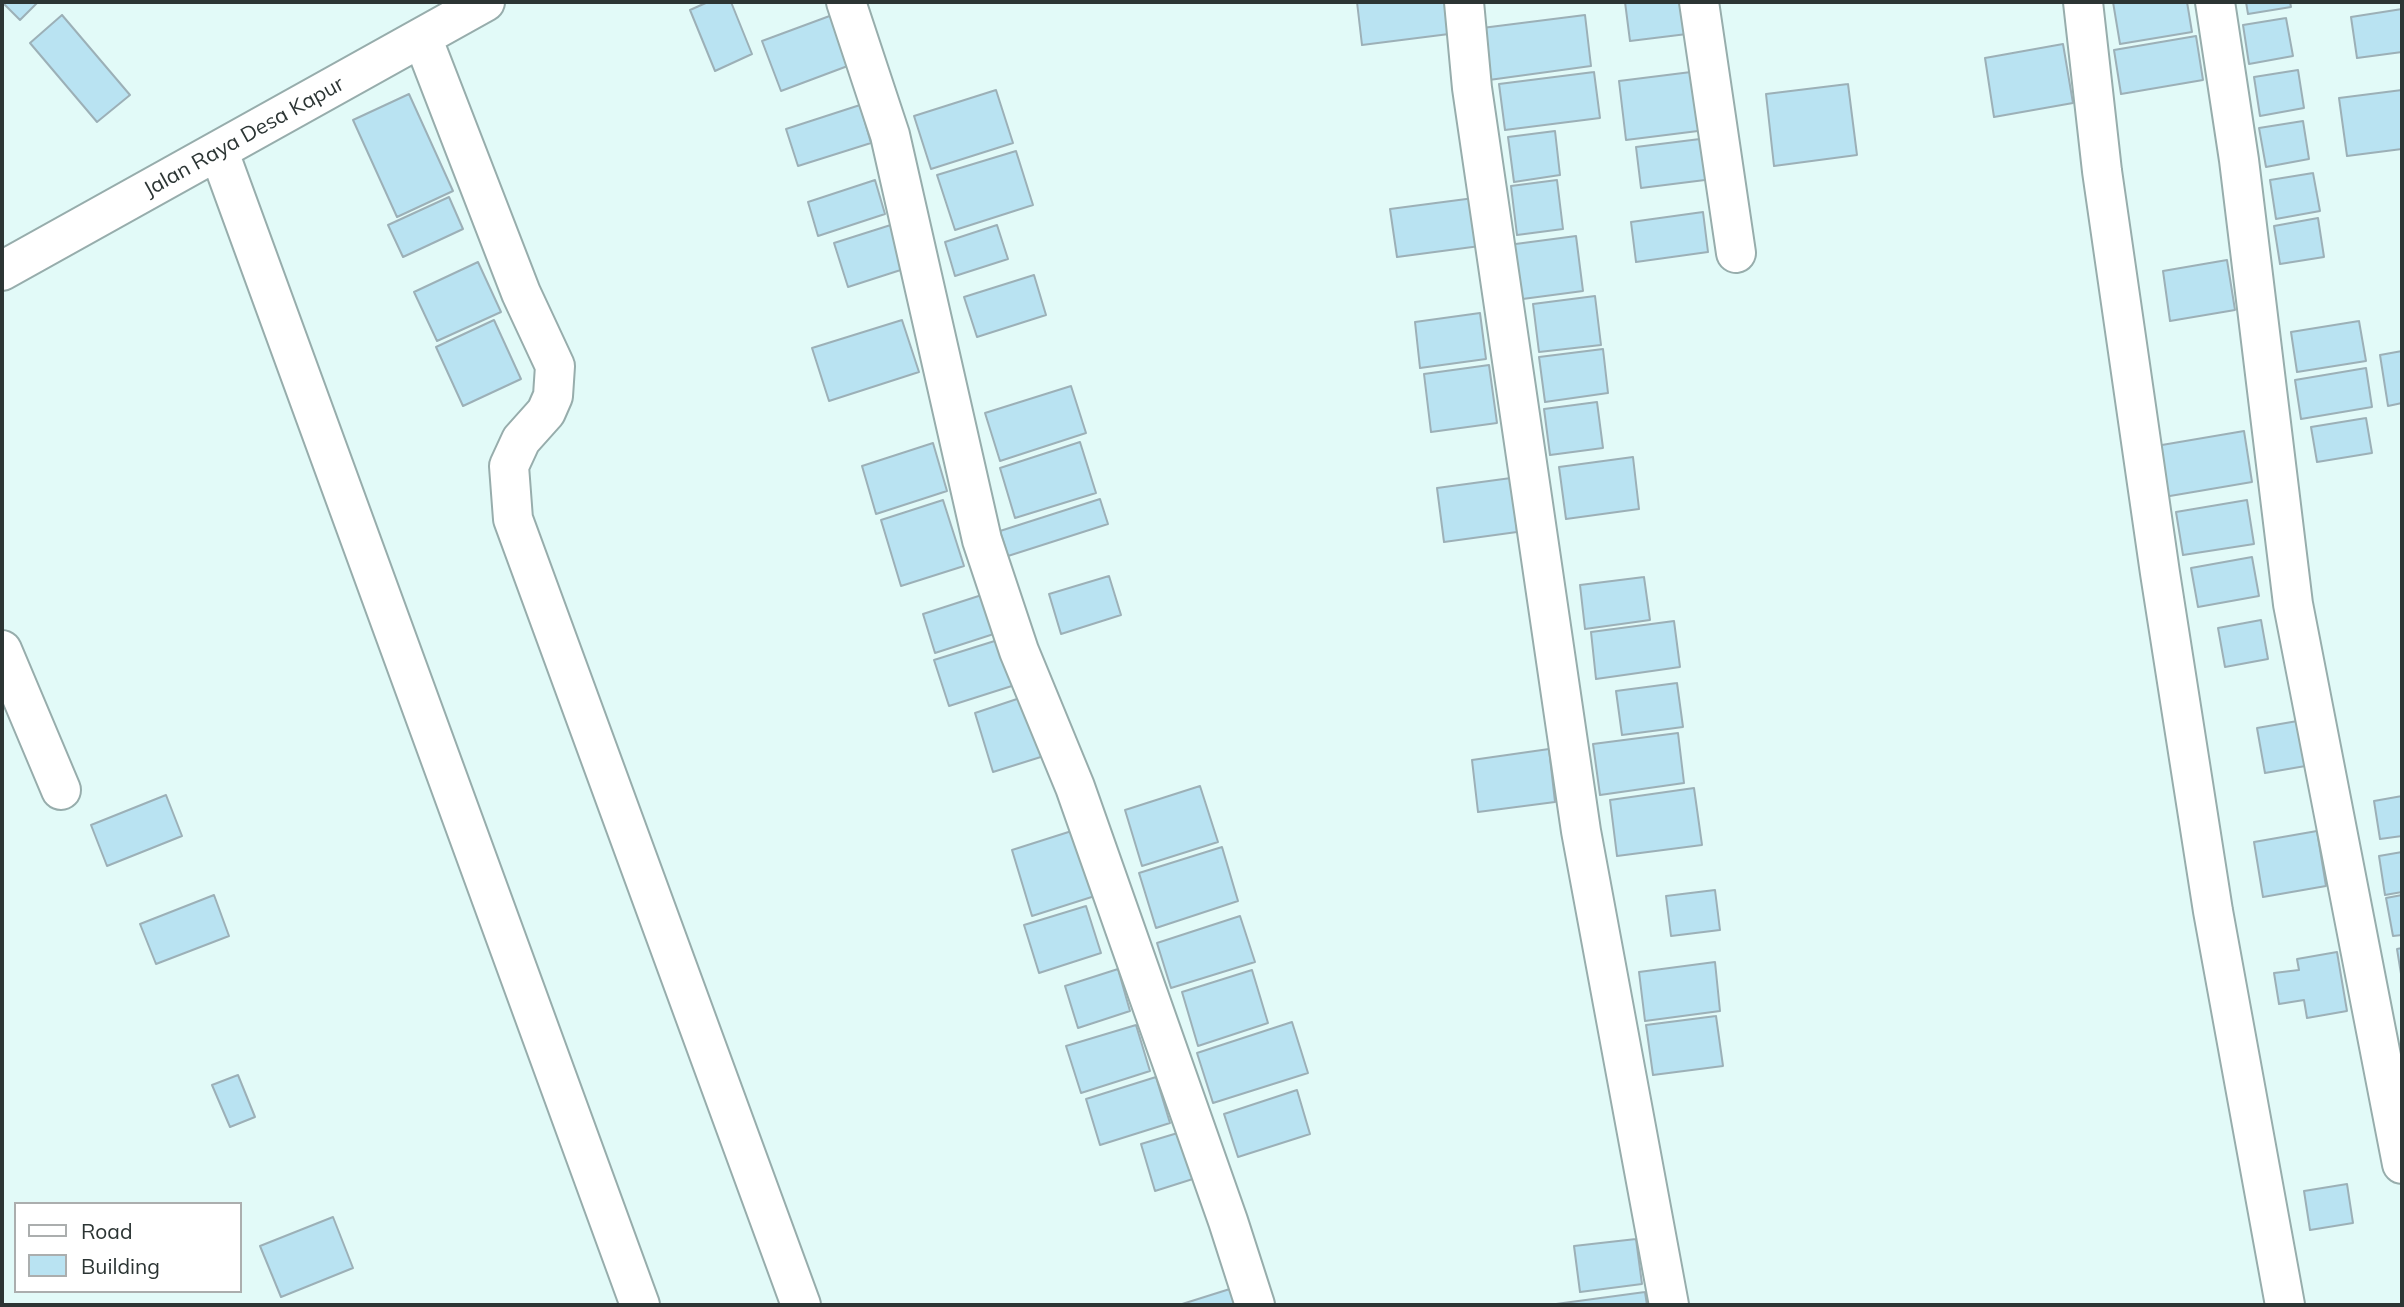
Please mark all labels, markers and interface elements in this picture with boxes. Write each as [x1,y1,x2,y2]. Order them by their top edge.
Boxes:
street label: Jalan Raya Desa Kapur [140,71,348,203]
legend [14,1202,242,1293]
text: Road [81,1218,132,1244]
text: Building [81,1253,160,1279]

